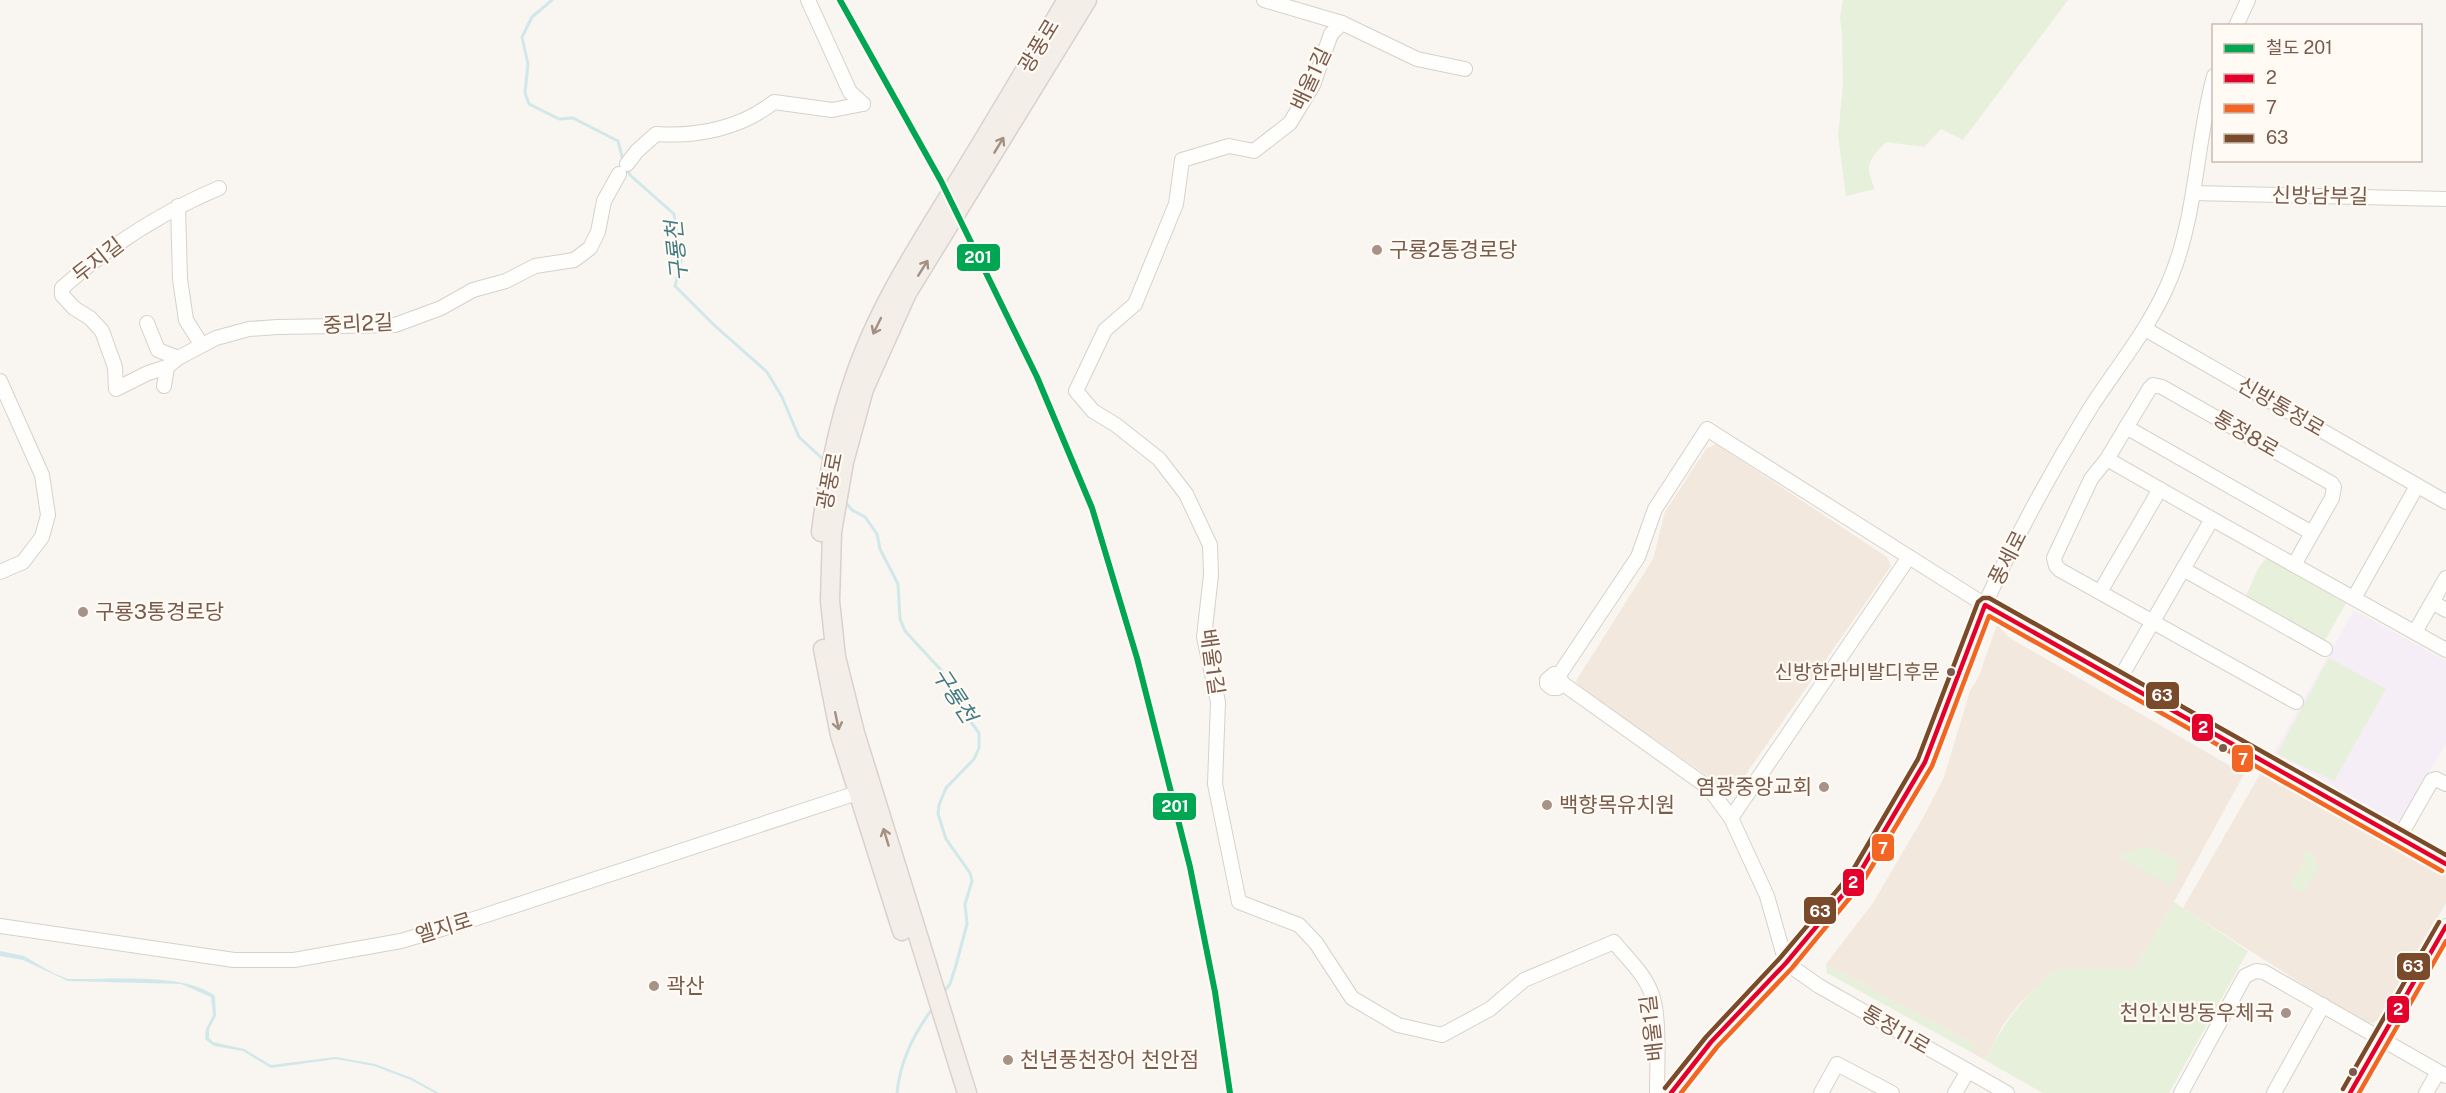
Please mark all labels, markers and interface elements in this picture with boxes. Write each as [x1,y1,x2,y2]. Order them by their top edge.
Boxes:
street label: 광풍로 [1013,14,1064,77]
legend [2212,24,2422,162]
text: 철도 201 [2266,37,2333,58]
street label: 배울1길 [1285,43,1336,114]
text: 2 [2266,67,2277,88]
text: 7 [2266,97,2277,118]
text: 63 [2266,127,2288,148]
one-way arrow [993,137,1005,154]
street label: 신방남부길 [2271,182,2369,209]
water label: 구룡천 [660,217,692,283]
street label: 두지길 [67,232,128,287]
place label: 구룡2통경로당 [1389,237,1517,262]
line badge: 201 [956,243,1001,272]
marker: 구룡2통경로당 [1370,243,1384,257]
text: 201 [964,248,992,267]
one-way arrow [916,259,929,276]
street label: 중리2길 [322,309,394,338]
one-way arrow [870,316,882,334]
street label: 신방통정로 [2233,372,2329,442]
street label: 통정8로 [2209,405,2283,462]
street label: 광풍로 [812,450,847,512]
street label: 풍세로 [1983,526,2032,589]
place label: 구룡3통경로당 [95,599,224,624]
marker: 구룡3통경로당 [76,605,90,619]
street label: 배울1길 [1195,627,1230,697]
place label: 신방한라비발디후문 [1774,660,1940,684]
water label: 구룡천 [928,662,984,730]
marker: 신방한라비발디후문 [1945,666,1957,678]
line badge: 63 [2145,681,2180,710]
text: 63 [2151,686,2173,705]
one-way arrow [832,711,844,730]
line badge: 2 [2191,713,2214,742]
text: 2 [2198,718,2208,737]
unlabelled marker [2217,742,2229,754]
line badge: 7 [2231,744,2254,773]
text: 7 [2238,750,2248,769]
place label: 염광중앙교회 [1696,774,1812,799]
marker: 염광중앙교회 [1817,780,1831,794]
line badge: 201 [1152,792,1197,821]
place label: 백향목유치원 [1559,792,1675,817]
text: 201 [1161,797,1189,816]
marker: 백향목유치원 [1540,798,1554,812]
one-way arrow [880,828,891,847]
line badge: 7 [1871,833,1895,862]
text: 7 [1878,839,1888,858]
line badge: 2 [1842,868,1865,897]
text: 2 [1848,873,1858,892]
line badge: 63 [1803,896,1837,925]
text: 63 [1809,902,1831,921]
street label: 엘지로 [412,907,475,948]
line badge: 63 [2396,952,2431,981]
text: 63 [2402,957,2424,976]
place label: 곽산 [666,973,705,998]
marker: 곽산 [647,979,661,993]
street label: 배울1길 [1635,994,1668,1063]
line badge: 2 [2386,995,2410,1024]
street label: 통정11로 [1857,1000,1935,1059]
place label: 천안신방동우체국 [2119,1000,2274,1025]
text: 2 [2393,1000,2403,1019]
marker: 천안신방동우체국 [2279,1006,2293,1020]
place label: 천년풍천장어 천안점 [1020,1047,1199,1072]
marker: 천년풍천장어 천안점 [1001,1053,1015,1067]
unlabelled marker [2347,1066,2359,1078]

